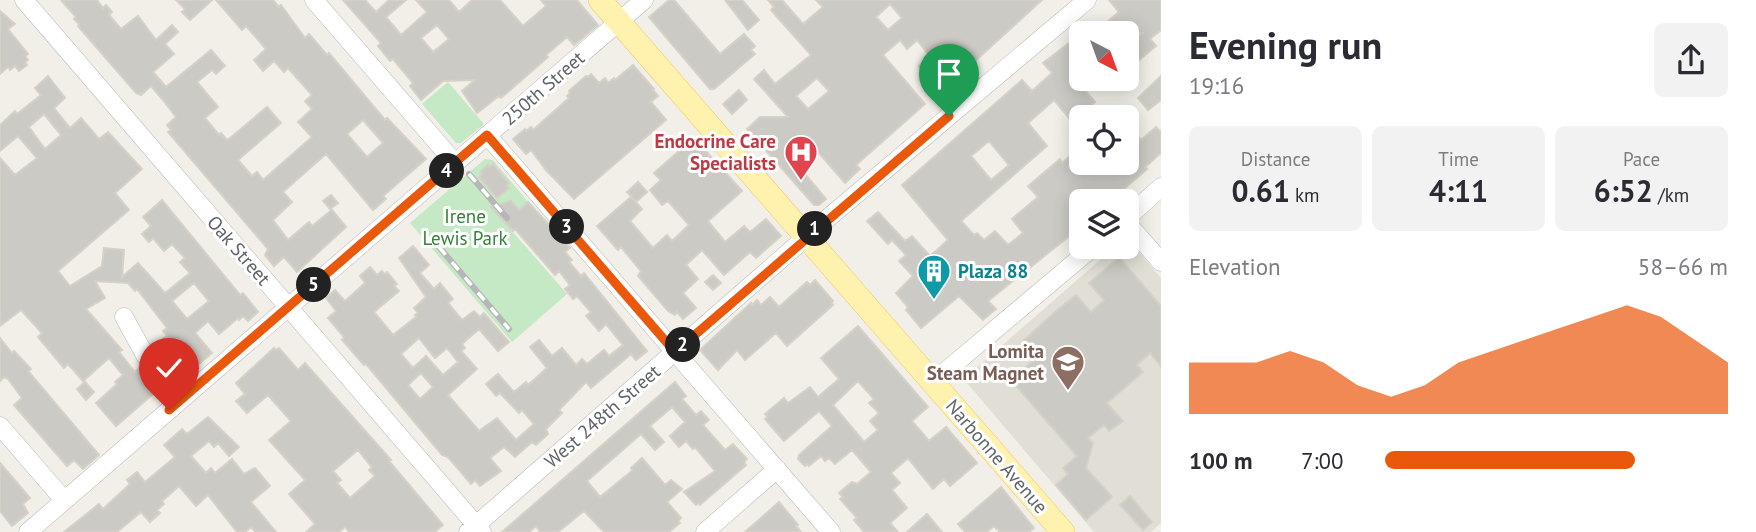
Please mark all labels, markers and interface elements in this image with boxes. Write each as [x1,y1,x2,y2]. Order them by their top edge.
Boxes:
text: Evening run [1189,20,1382,69]
north arrow [1069,21,1139,91]
map controls [1069,21,1139,259]
button: share [1654,23,1728,97]
pin [919,44,979,116]
street label: 250th Street [497,45,590,130]
icon: arrive [930,55,968,93]
text: 19:16 [1189,71,1244,100]
button: locate [1069,105,1139,175]
place label: Endocrine Care Specialists [655,129,776,175]
hospital icon: Endocrine Care Specialists [782,133,820,182]
text: Distance [1241,147,1310,171]
text: Time [1438,147,1479,171]
text: Pace [1623,147,1660,171]
pin: 4 [430,154,464,188]
text: 4 [441,158,452,182]
text: 0.61 [1231,171,1290,210]
text: 4:11 [1429,171,1488,210]
text: 6:52 [1594,171,1653,210]
text: km [1290,183,1320,207]
text: /km [1653,183,1689,207]
button: layers [1069,189,1139,259]
park label: Irene Lewis Park [422,204,508,250]
street label: Oak Street [202,210,276,290]
pin: 3 [550,210,584,244]
pin: 1 [798,212,832,246]
text: 3 [561,214,572,238]
text: 1 [809,216,820,240]
building icon: Plaza 88 [915,252,953,301]
text: Elevation [1189,252,1281,281]
text: 58–66 m [1638,252,1728,281]
place label: Plaza 88 [958,259,1028,283]
pin: 5 [296,268,332,302]
text: 5 [308,272,319,296]
pin: 2 [666,328,700,362]
text: 2 [677,332,688,356]
pin [139,338,199,410]
place label: Lomita Steam Magnet [927,339,1044,385]
school or university icon: Lomita Steam Magnet [1049,343,1087,392]
icon: check [150,349,188,387]
street label: West 248th Street [539,359,665,473]
street label: Narbonne Avenue [941,394,1053,518]
text: 100 m [1189,446,1252,475]
text: 7:00 [1301,446,1344,475]

